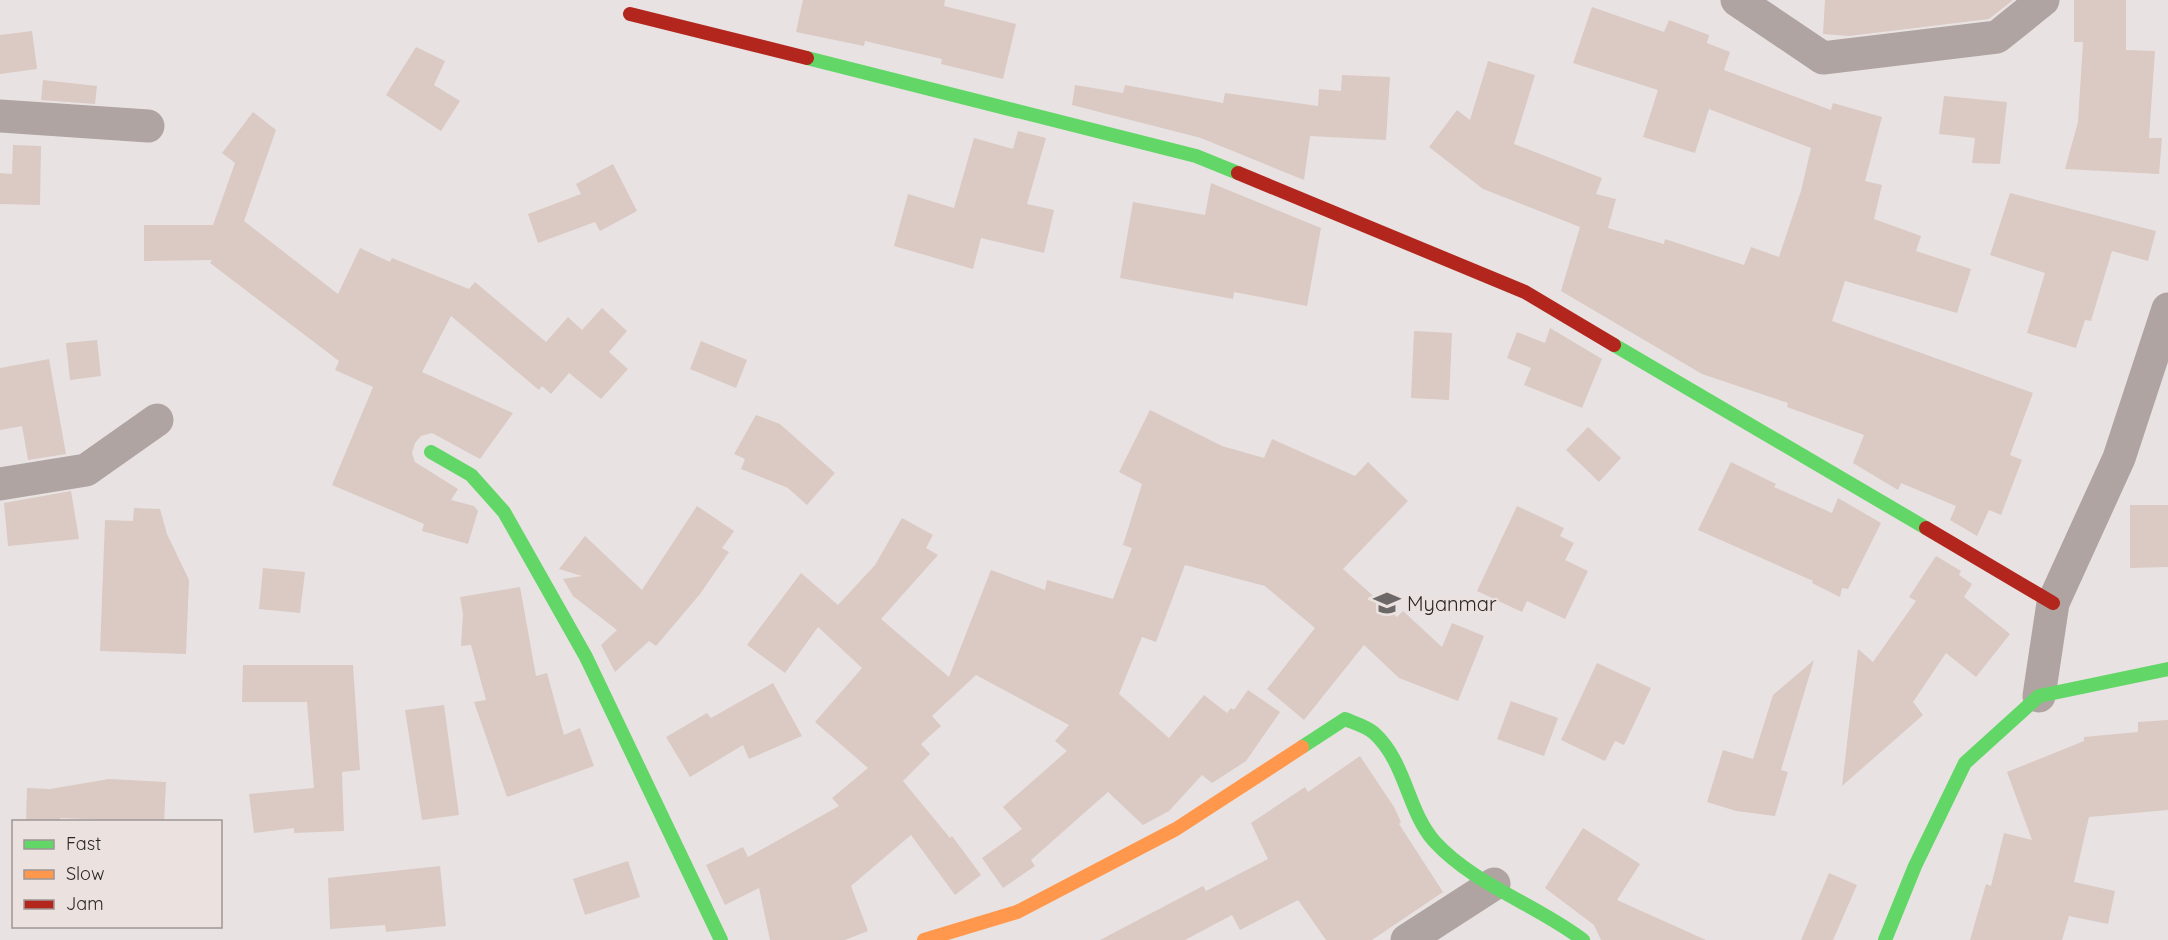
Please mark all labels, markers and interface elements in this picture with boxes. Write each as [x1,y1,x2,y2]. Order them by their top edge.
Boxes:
school or university icon: Myanmar [1372,588,1402,618]
place label: Myanmar [1407,591,1497,616]
legend [12,820,222,928]
text: Fast [66,832,101,855]
text: Slow [66,862,104,885]
text: Jam [66,892,104,915]

